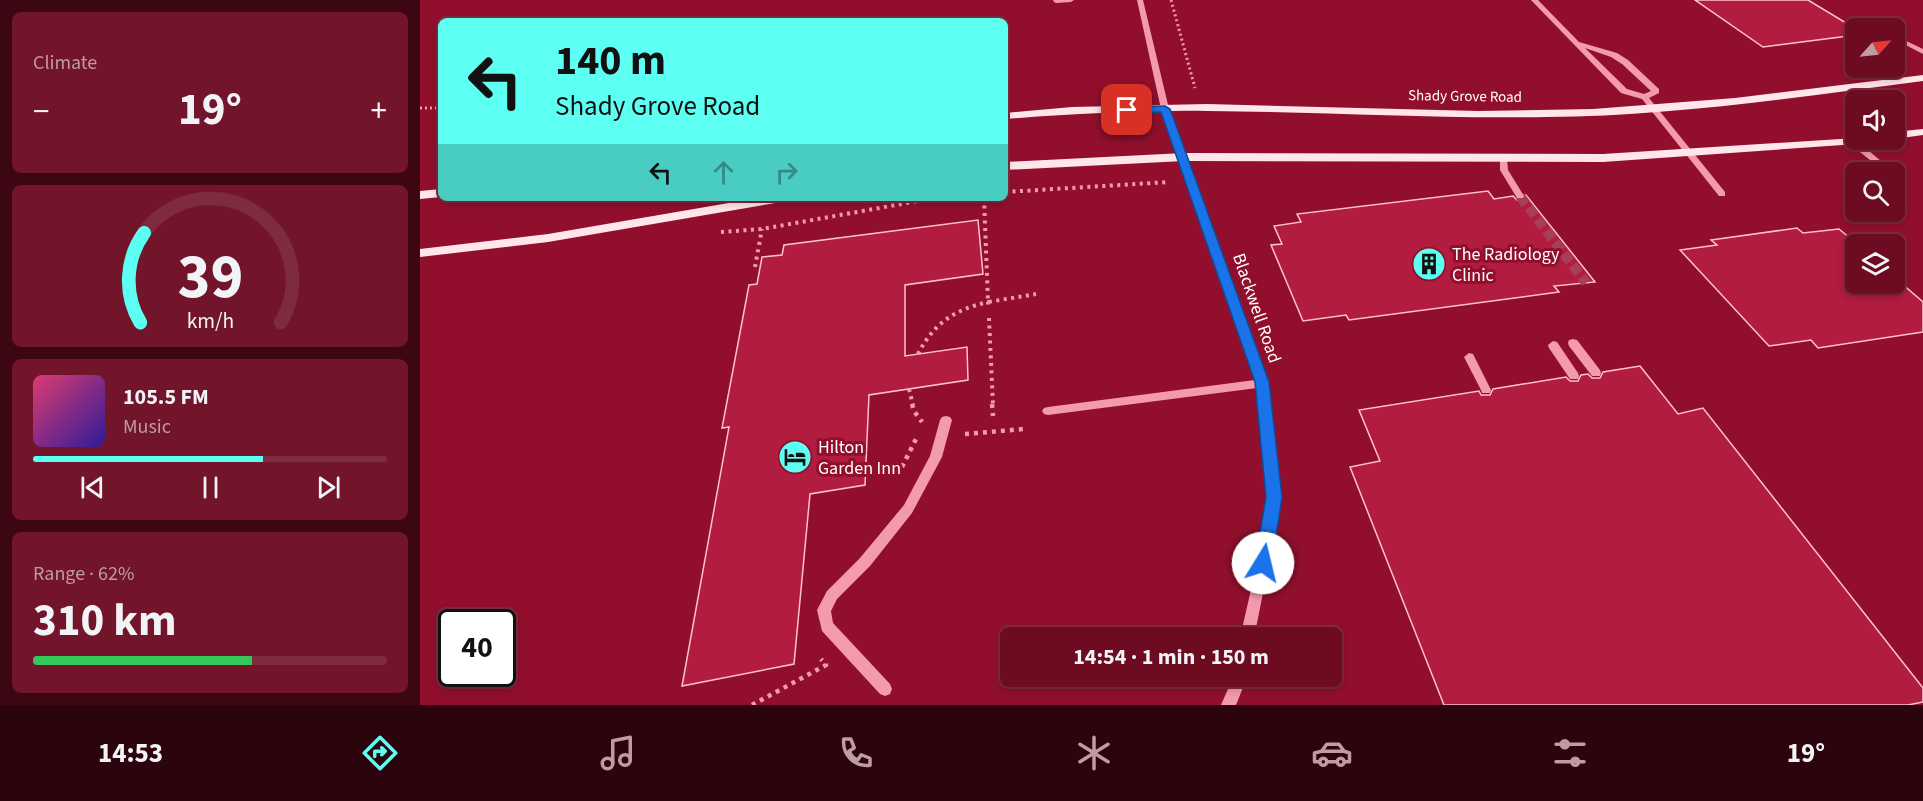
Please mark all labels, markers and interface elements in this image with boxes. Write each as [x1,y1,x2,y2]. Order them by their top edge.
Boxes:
north arrow [1845,18,1905,78]
map controls [1845,18,1905,294]
text: 140 m [555,31,666,91]
icon: left [456,42,534,120]
text: Climate [33,49,97,77]
text: 19° [178,78,242,142]
pin [1101,84,1152,135]
street label: Shady Grove Road [1408,85,1522,108]
text: Shady Grove Road [555,87,760,126]
text: − [33,88,49,135]
text: + [371,88,387,135]
button: sound [1845,90,1905,150]
icon: arrive [1110,93,1143,126]
icon: left [644,156,677,189]
icon: ahead [707,156,740,189]
icon: right [770,156,803,189]
button: search [1845,162,1905,222]
text: 39 [177,233,243,322]
button: layers [1845,234,1905,294]
place label: The Radiology Clinic [1452,242,1560,288]
building icon: The Radiology Clinic [1411,246,1447,282]
street label: Blackwell Road [1226,250,1287,366]
text: km/h [186,306,234,337]
text: 105.5 FM [123,381,209,413]
text: Music [123,413,171,441]
place label: Hilton Garden Inn [818,435,901,481]
hotel icon: Hilton Garden Inn [777,439,813,475]
icon: previous [76,471,109,504]
icon: pause [194,471,227,504]
icon: next [312,471,345,504]
position arrow [1231,531,1295,595]
text: Range · 62% [33,560,134,588]
text: 310 km [33,589,177,653]
speed limit sign: 40 [438,609,516,687]
text: 14:54 · 1 min · 150 m [1073,641,1269,673]
icon: directions [359,732,401,774]
icon: music [597,732,639,774]
icon: phone [835,732,877,774]
icon: climate [1073,732,1115,774]
icon: car [1311,732,1353,774]
icon: filters [1549,732,1591,774]
text: 14:53 [98,734,163,773]
text: 19° [1787,734,1825,773]

